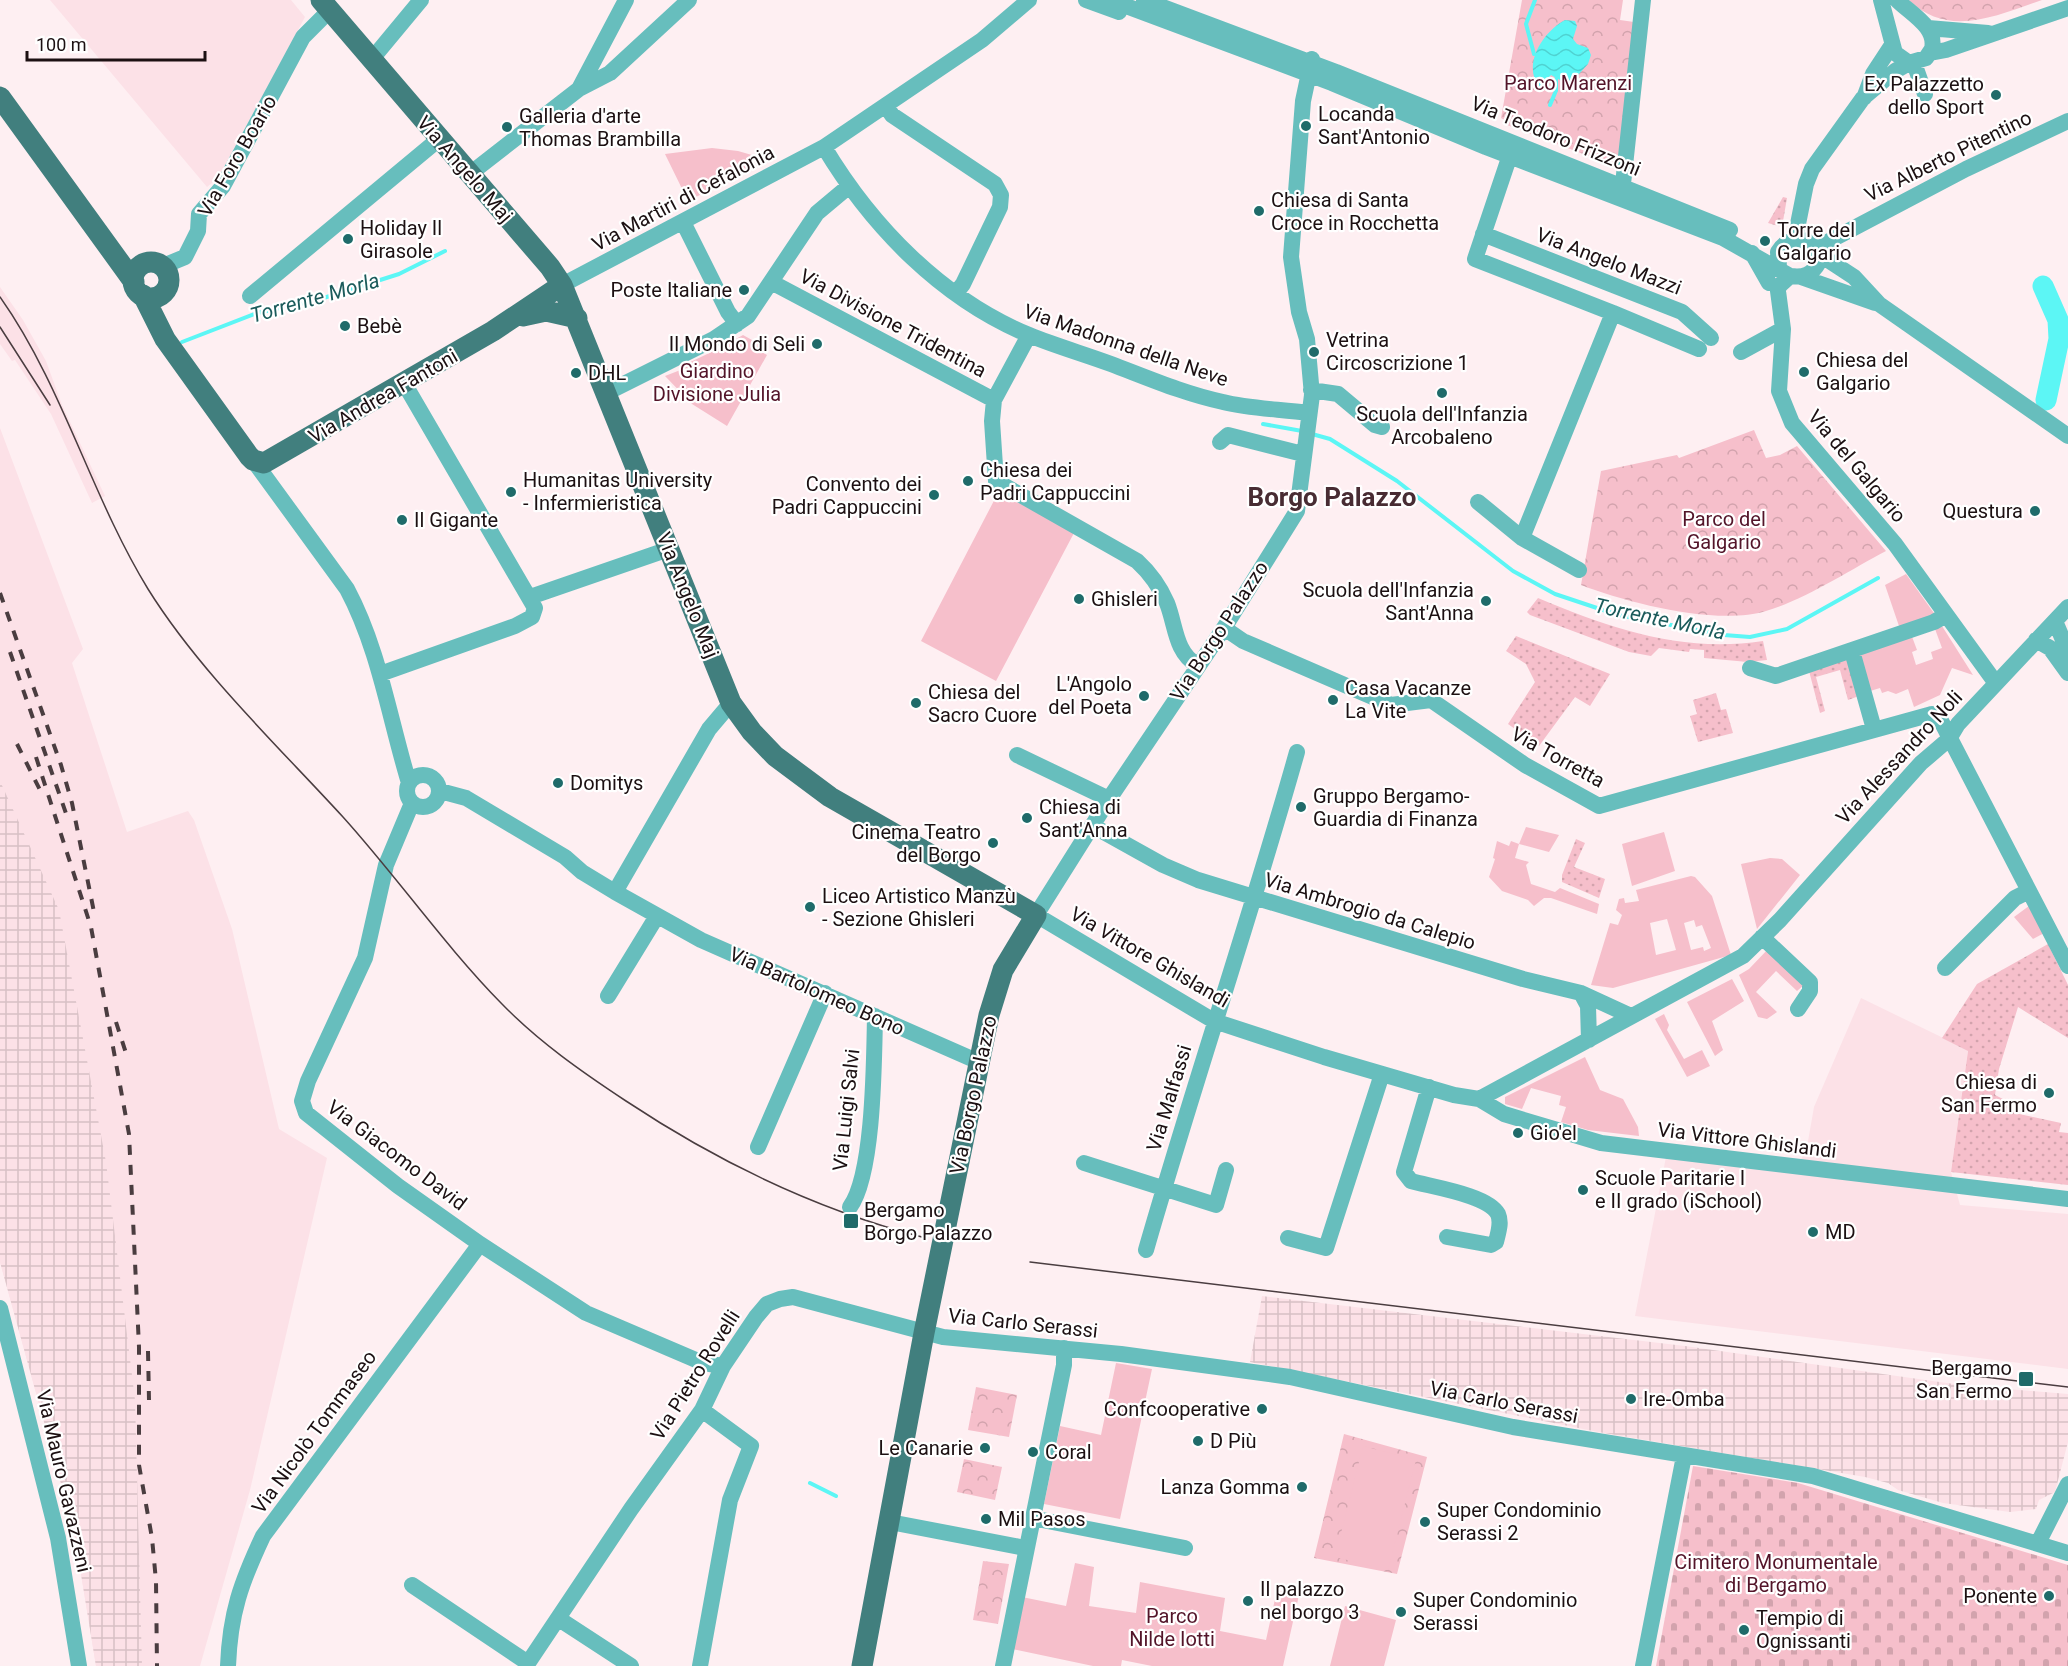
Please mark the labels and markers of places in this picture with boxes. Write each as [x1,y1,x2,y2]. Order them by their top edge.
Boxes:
place label: Ex Palazzetto dello Sport [1864,72,1984,119]
marker: Ex Palazzetto dello Sport [1989,88,2003,102]
place label: Locanda Sant'Antonio [1318,102,1430,149]
place label: Galleria d'arte Thomas Brambilla [519,104,681,151]
marker: Locanda Sant'Antonio [1299,119,1313,133]
marker: Galleria d'arte Thomas Brambilla [500,120,514,134]
place label: Chiesa di Santa Croce in Rocchetta [1271,188,1439,235]
marker: Chiesa di Santa Croce in Rocchetta [1252,204,1266,218]
place label: Holiday Il Girasole [360,216,442,263]
place label: Torre del Galgario [1777,218,1855,265]
marker: Holiday Il Girasole [341,232,355,246]
marker: Torre del Galgario [1758,234,1772,248]
place label: Poste Italiane [611,278,732,302]
marker: Poste Italiane [737,283,751,297]
place label: Bebè [357,314,402,338]
marker: Bebè [338,319,352,333]
place label: Vetrina Circoscrizione 1 [1326,328,1469,375]
place label: Il Mondo di Seli [669,332,805,356]
marker: Il Mondo di Seli [810,337,824,351]
marker: Vetrina Circoscrizione 1 [1307,345,1321,359]
place label: Chiesa del Galgario [1816,348,1908,395]
place label: DHL [588,361,626,385]
marker: Chiesa del Galgario [1797,365,1811,379]
marker: DHL [569,366,583,380]
marker: Scuola dell'Infanzia Arcobaleno [1435,386,1449,400]
place label: Scuola dell'Infanzia Arcobaleno [1356,402,1528,449]
place label: Chiesa dei Padri Cappuccini [980,458,1130,505]
place label: Humanitas University - Infermieristica [523,468,713,515]
place label: Convento dei Padri Cappuccini [772,472,922,519]
marker: Chiesa dei Padri Cappuccini [961,474,975,488]
marker: Humanitas University - Infermieristica [504,485,518,499]
marker: Convento dei Padri Cappuccini [927,488,941,502]
place label: Questura [1942,499,2023,523]
marker: Questura [2028,504,2042,518]
place label: Il Gigante [414,508,498,532]
marker: Il Gigante [395,513,409,527]
place label: Scuola dell'Infanzia Sant'Anna [1302,578,1474,625]
place label: Ghisleri [1091,587,1158,611]
marker: Ghisleri [1072,592,1086,606]
marker: Scuola dell'Infanzia Sant'Anna [1479,594,1493,608]
place label: L'Angolo del Poeta [1048,672,1132,719]
place label: Casa Vacanze La Vite [1345,676,1471,723]
place label: Chiesa del Sacro Cuore [928,680,1037,727]
marker: L'Angolo del Poeta [1137,689,1151,703]
marker: Casa Vacanze La Vite [1326,693,1340,707]
marker: Chiesa del Sacro Cuore [909,696,923,710]
place label: Domitys [570,771,643,795]
marker: Domitys [551,776,565,790]
place label: Gruppo Bergamo- Guardia di Finanza [1313,784,1478,831]
place label: Chiesa di Sant'Anna [1039,795,1128,842]
marker: Gruppo Bergamo- Guardia di Finanza [1294,800,1308,814]
marker: Chiesa di Sant'Anna [1020,811,1034,825]
place label: Cinema Teatro del Borgo [851,820,981,867]
marker: Cinema Teatro del Borgo [986,836,1000,850]
place label: Liceo Artistico Manzù - Sezione Ghisleri [822,884,1016,931]
marker: Liceo Artistico Manzù - Sezione Ghisleri [803,900,817,914]
place label: Chiesa di San Fermo [1941,1070,2037,1117]
marker: Chiesa di San Fermo [2042,1086,2056,1100]
place label: Gio'el [1530,1121,1577,1145]
marker: Gio'el [1511,1126,1525,1140]
place label: Scuole Paritarie I e II grado (iSchool) [1595,1166,1762,1213]
marker: Scuole Paritarie I e II grado (iSchool) [1576,1183,1590,1197]
place label: Bergamo Borgo Palazzo [864,1198,992,1245]
marker: Bergamo Borgo Palazzo [842,1212,860,1230]
place label: MD [1825,1220,1856,1244]
marker: MD [1806,1225,1820,1239]
place label: Bergamo San Fermo [1916,1356,2012,1403]
marker: Bergamo San Fermo [2017,1370,2035,1388]
place label: Ire-Omba [1643,1387,1725,1411]
marker: Ire-Omba [1624,1392,1638,1406]
place label: Confcooperative [1104,1397,1250,1421]
marker: Confcooperative [1255,1402,1269,1416]
place label: D Più [1210,1429,1257,1453]
marker: D Più [1191,1434,1205,1448]
place label: Le Canarie [879,1436,973,1460]
place label: Coral [1045,1440,1092,1464]
marker: Le Canarie [978,1441,992,1455]
marker: Coral [1026,1445,1040,1459]
place label: Lanza Gomma [1161,1475,1290,1499]
marker: Lanza Gomma [1295,1480,1309,1494]
place label: Super Condominio Serassi 2 [1437,1498,1601,1545]
place label: Mil Pasos [998,1507,1086,1531]
marker: Mil Pasos [979,1512,993,1526]
marker: Super Condominio Serassi 2 [1418,1515,1432,1529]
place label: Il palazzo nel borgo 3 [1260,1577,1360,1624]
place label: Ponente [1963,1584,2037,1608]
place label: Super Condominio Serassi [1413,1588,1577,1635]
marker: Ponente [2042,1589,2056,1603]
marker: Il palazzo nel borgo 3 [1241,1594,1255,1608]
marker: Super Condominio Serassi [1394,1605,1408,1619]
place label: Tempio di Ognissanti [1756,1606,1851,1653]
marker: Tempio di Ognissanti [1737,1623,1751,1637]

